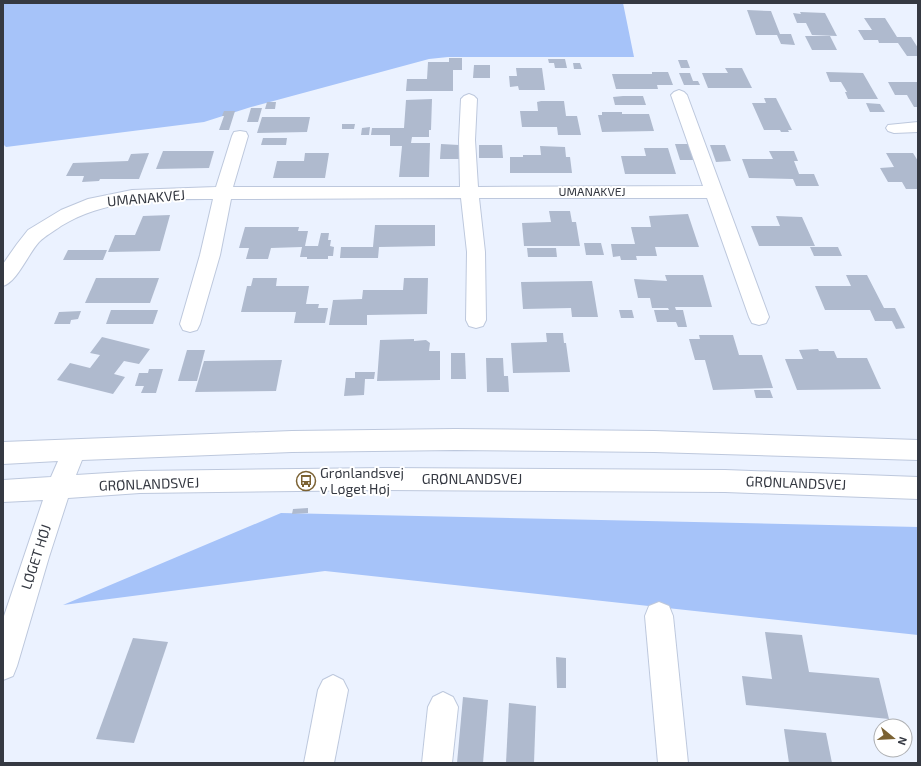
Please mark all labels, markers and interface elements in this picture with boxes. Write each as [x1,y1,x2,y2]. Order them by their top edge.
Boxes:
street label: UMANAKVEJ [558,184,626,198]
street label: UMANAKVEJ [106,186,186,209]
place label: Grønlandsvej v Løget Høj [320,464,404,497]
bus stop icon: Grønlandsvej v Løget Høj [295,470,317,492]
street label: GRØNLANDSVEJ [422,470,522,487]
street label: GRØNLANDSVEJ [745,472,847,493]
street label: GRØNLANDSVEJ [98,473,200,494]
street label: LØGET HØJ [17,522,54,592]
north arrow [873,718,913,758]
text: N [896,735,910,747]

